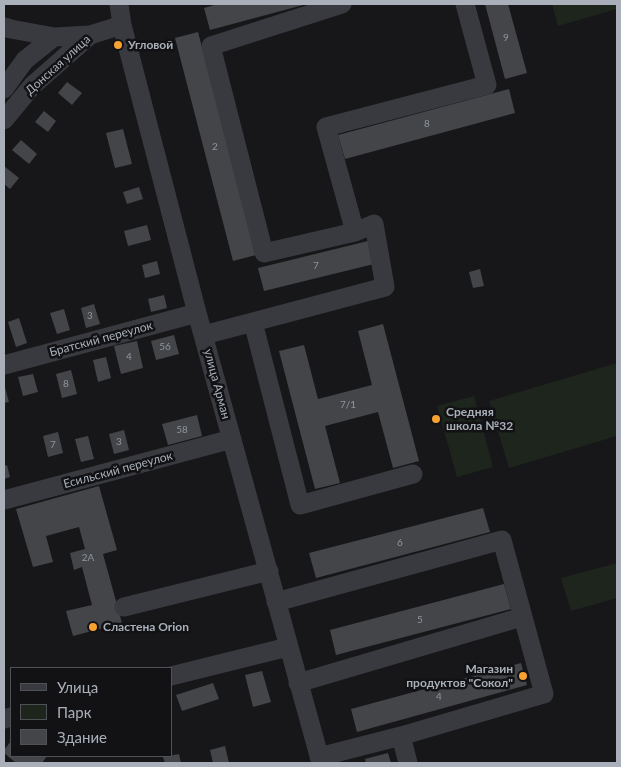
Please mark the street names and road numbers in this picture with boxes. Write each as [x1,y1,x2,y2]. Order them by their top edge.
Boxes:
street label: Донская улица [23,32,93,98]
street label: Братский переулок [48,318,154,360]
street label: улица Арман [201,347,233,421]
street label: Есильский переулок [62,448,174,492]

